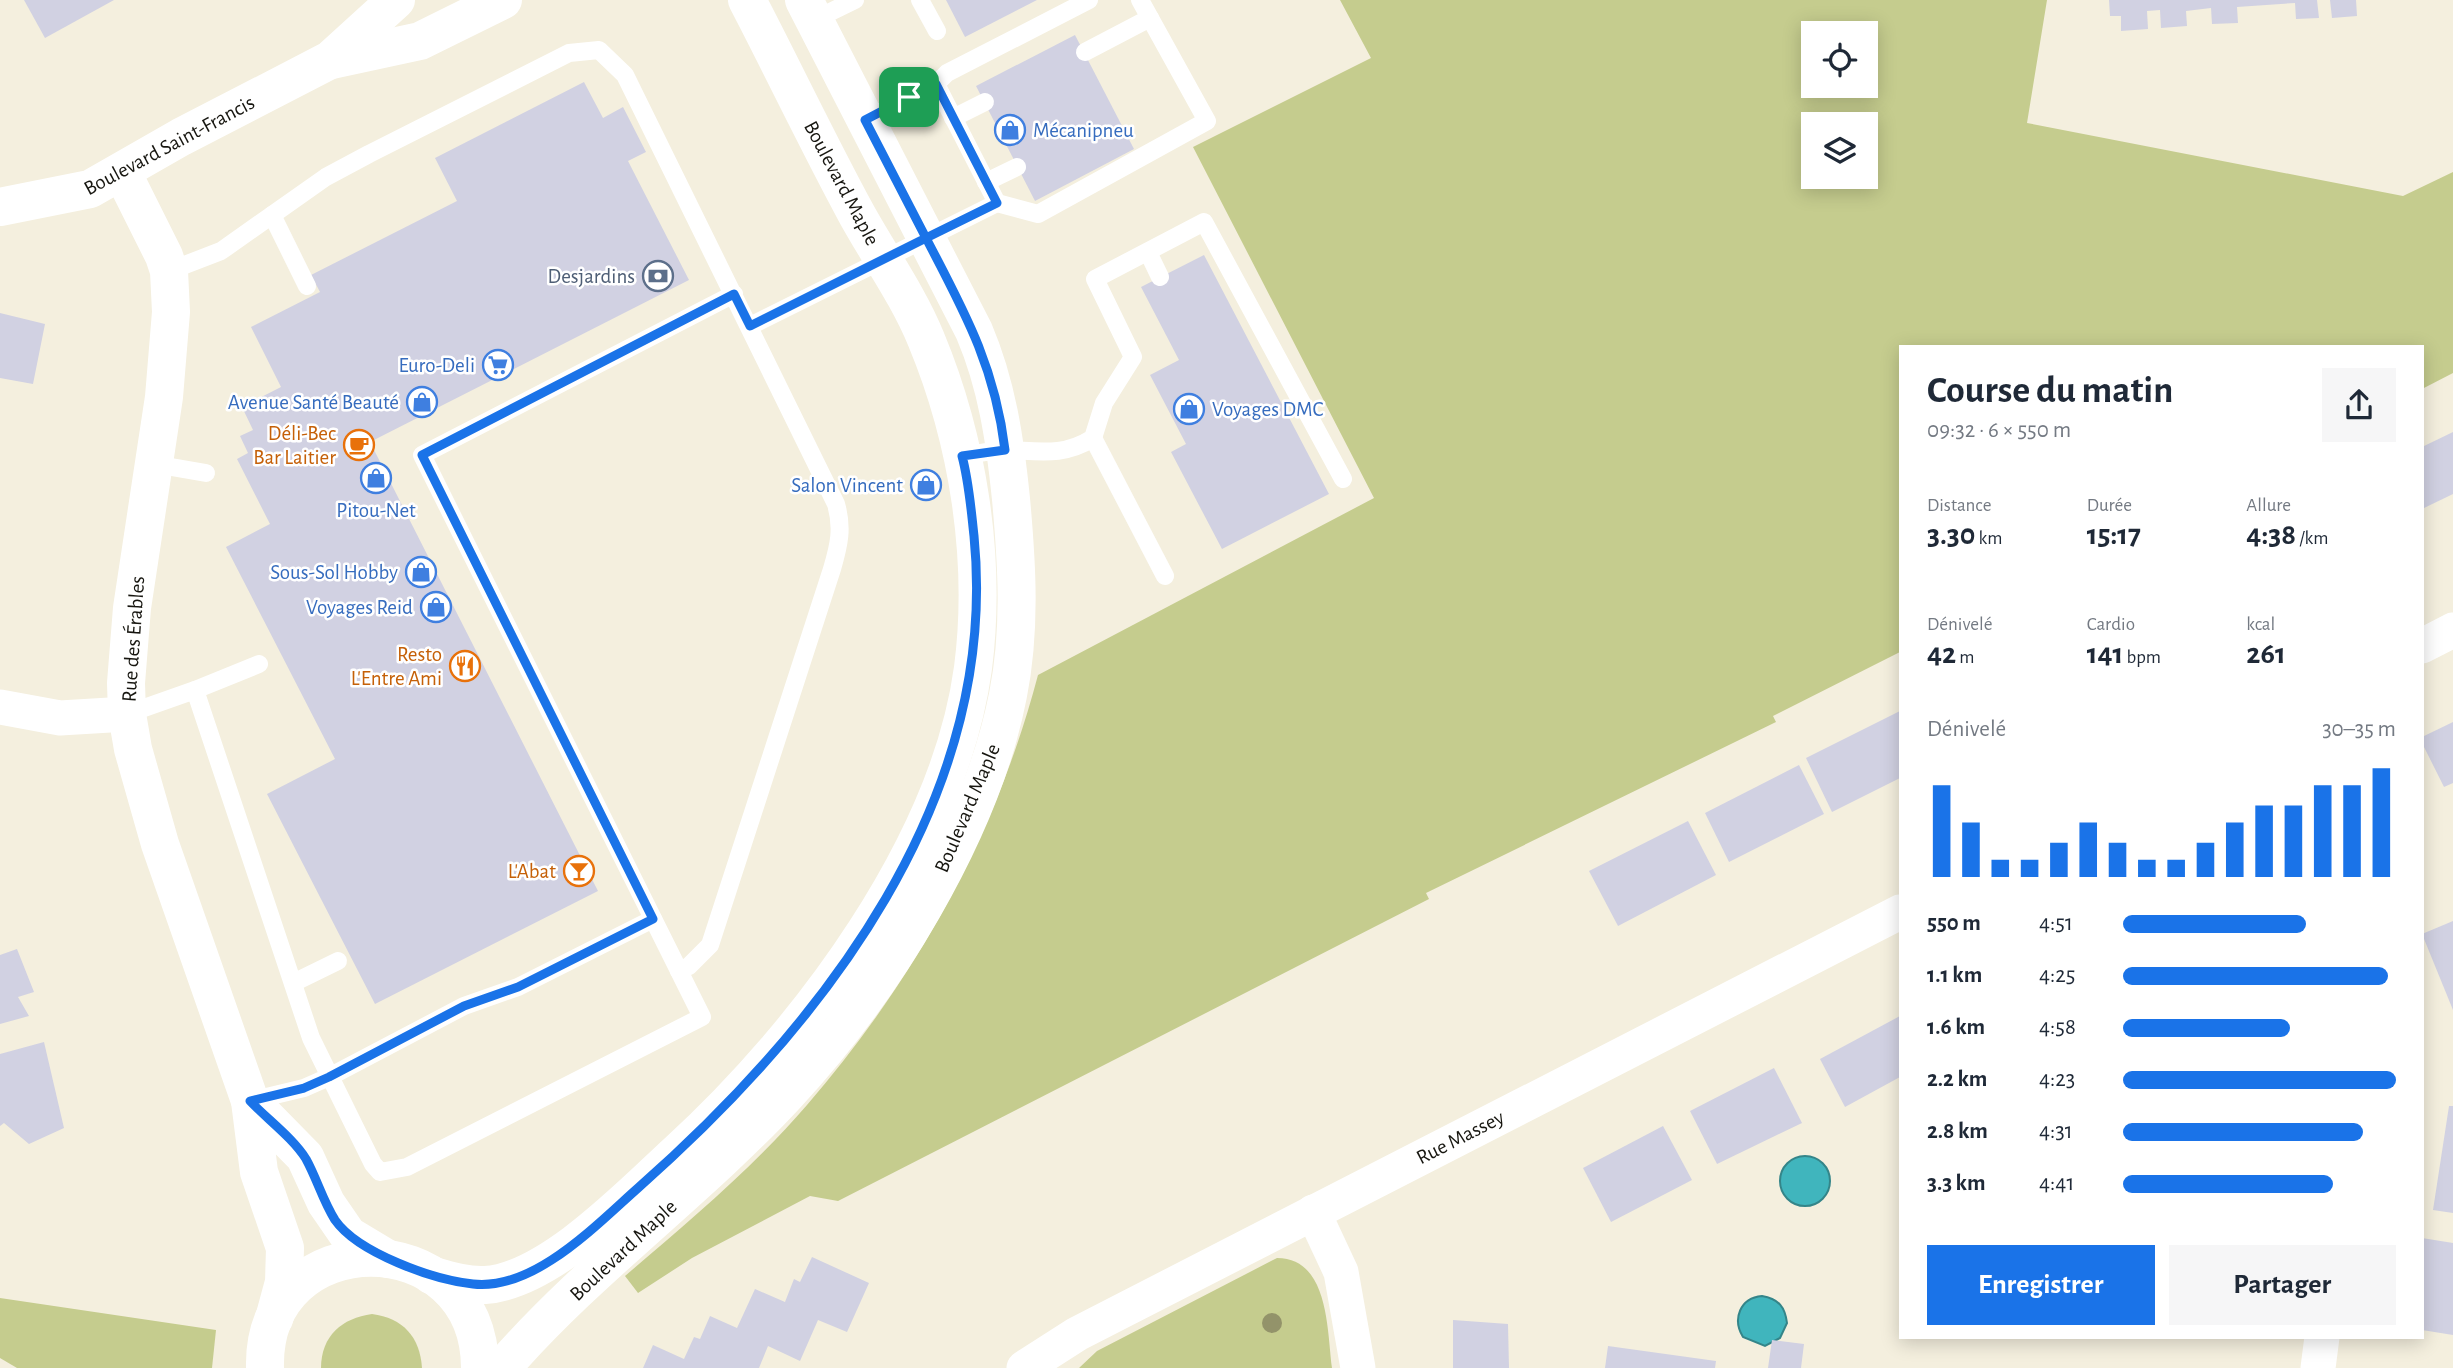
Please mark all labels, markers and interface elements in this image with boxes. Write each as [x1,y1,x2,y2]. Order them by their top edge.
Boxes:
map controls [1801,21,1878,189]
button: locate [1801,21,1878,98]
pin [879,67,939,127]
icon: arrive [890,78,928,116]
street label: Boulevard Saint-Francis [81,92,258,199]
button: layers [1801,112,1878,189]
shop icon: Mécanipneu [993,113,1027,147]
street label: Boulevard Maple [800,118,883,249]
place label: Mécanipneu [1033,120,1134,141]
bank icon: Desjardins [641,259,675,293]
place label: Desjardins [548,266,635,287]
supermarket icon: Euro-Deli [481,348,515,382]
place label: Euro-Deli [398,355,475,376]
button: share [2322,368,2396,442]
text: Course du matin [1927,372,2173,410]
shop icon: Avenue Santé Beauté [405,385,439,419]
place label: Avenue Santé Beauté [228,392,399,413]
shop icon: Voyages DMC [1172,392,1206,426]
place label: Voyages DMC [1212,399,1324,420]
text: 09:32 · 6 × 550 m [1927,419,2071,442]
place label: Déli-Bec Bar Laitier [253,423,336,468]
cafe icon: Déli-Bec Bar Laitier [342,428,376,462]
shop icon: Pitou-Net [359,461,393,495]
shop icon: Salon Vincent [909,468,943,502]
place label: Salon Vincent [791,475,903,496]
text: Distance [1927,496,1991,515]
text: Durée [2087,496,2132,515]
text: Allure [2246,496,2291,515]
place label: Pitou-Net [336,500,416,521]
text: 3.30 [1927,520,1975,550]
text: 15:17 [2087,520,2141,550]
text: 4:38 [2246,520,2296,550]
text: km [1975,529,2002,548]
text: /km [2296,529,2328,548]
shop icon: Sous-Sol Hobby [404,555,438,589]
place label: Sous-Sol Hobby [270,562,398,583]
street label: Rue des Érables [117,575,148,703]
shop icon: Voyages Reid [419,590,453,624]
place label: Voyages Reid [306,597,413,618]
text: Dénivelé [1927,615,1992,634]
text: Cardio [2087,615,2135,634]
text: kcal [2246,615,2275,634]
text: 42 [1927,639,1956,669]
text: 141 [2087,639,2123,669]
text: 261 [2246,639,2286,669]
place label: Resto L'Entre Ami [351,644,442,689]
text: m [1956,648,1975,667]
text: bpm [2123,648,2161,667]
restaurant icon: Resto L'Entre Ami [448,649,482,683]
text: Dénivelé [1927,718,2006,741]
text: 30–35 m [2322,718,2396,741]
street label: Boulevard Maple [931,741,1004,876]
bar icon: L'Abat [562,854,596,888]
place label: L'Abat [508,861,556,882]
text: 550 m [1927,912,1981,935]
text: 4:51 [2039,912,2073,935]
text: 1.1 km [1927,964,1982,987]
text: 4:25 [2039,964,2075,987]
text: 1.6 km [1927,1016,1985,1039]
text: 4:58 [2039,1016,2076,1039]
text: 2.2 km [1927,1068,1987,1091]
text: 4:23 [2039,1068,2075,1091]
street label: Rue Massey [1413,1106,1507,1168]
text: 2.8 km [1927,1120,1988,1143]
text: 4:31 [2039,1120,2073,1143]
text: 3.3 km [1927,1172,1986,1195]
text: 4:41 [2039,1172,2074,1195]
street label: Boulevard Maple [566,1196,681,1305]
button: Enregistrer [1927,1245,2155,1325]
button: Partager [2169,1245,2396,1325]

